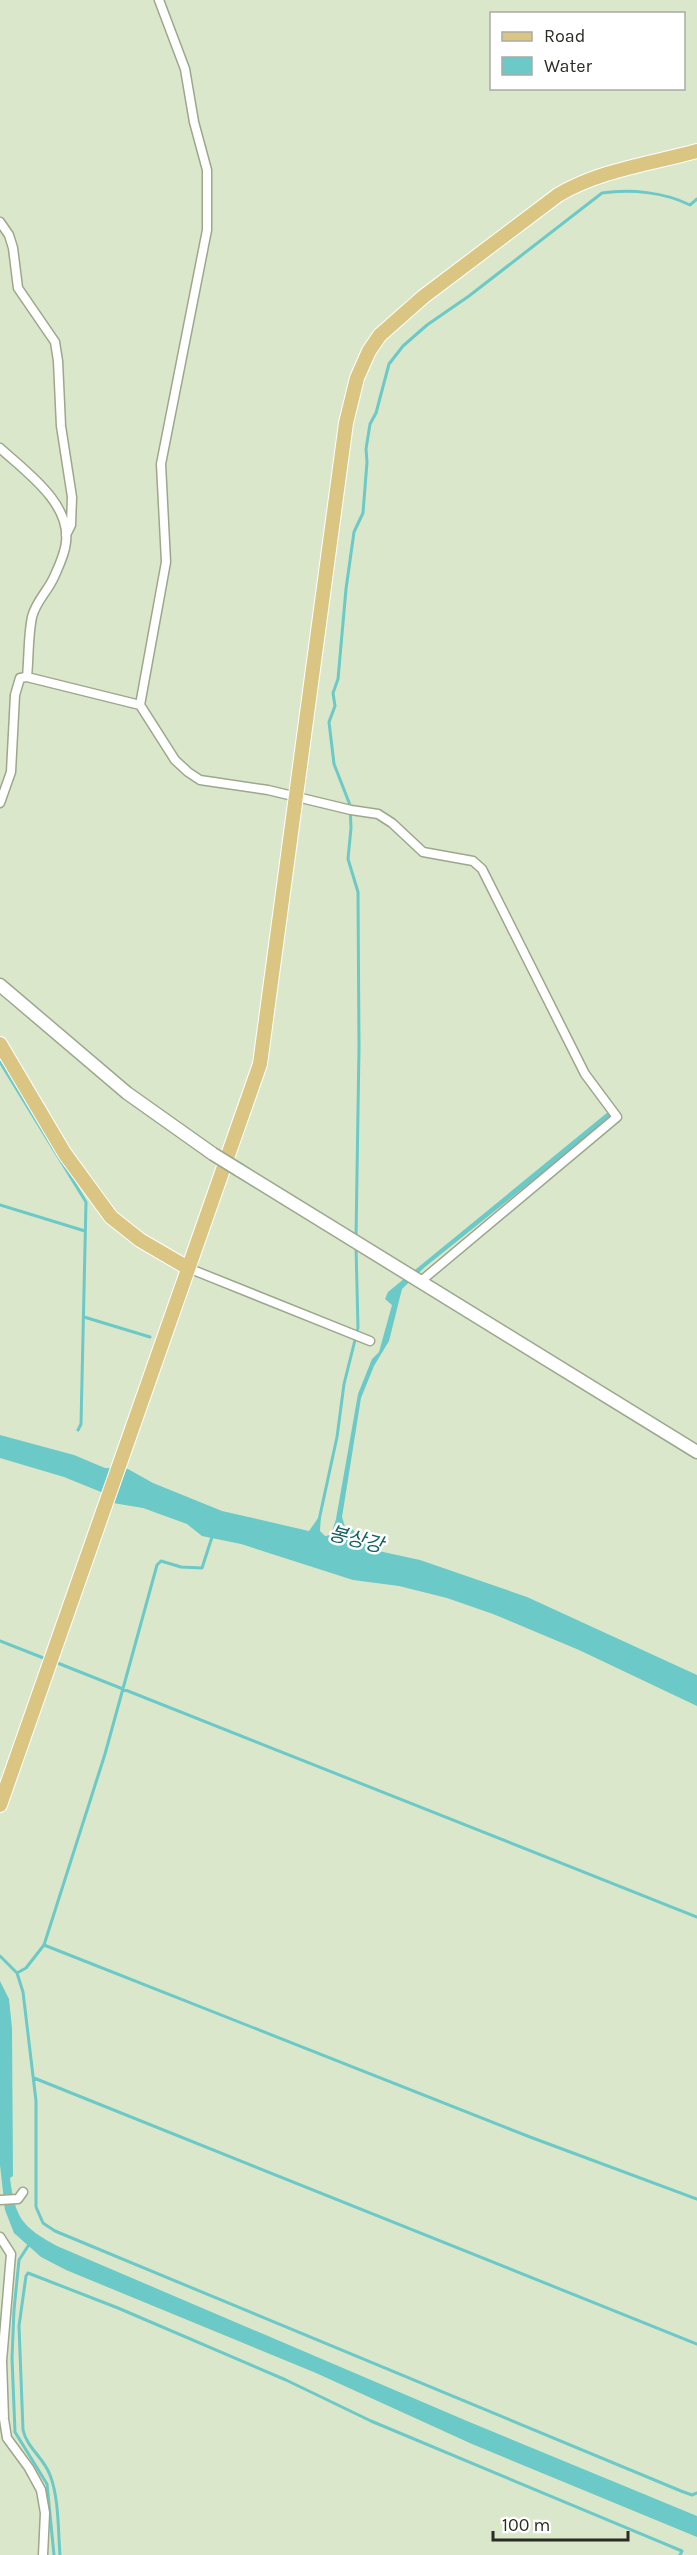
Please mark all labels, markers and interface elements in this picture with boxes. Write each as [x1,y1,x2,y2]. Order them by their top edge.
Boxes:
legend [490,12,685,90]
text: Road [544,25,585,47]
text: Water [544,55,592,77]
water label: 봉상강 [326,1522,388,1558]
scale bar [493,2504,628,2542]
text: 100 m [502,2514,550,2536]

